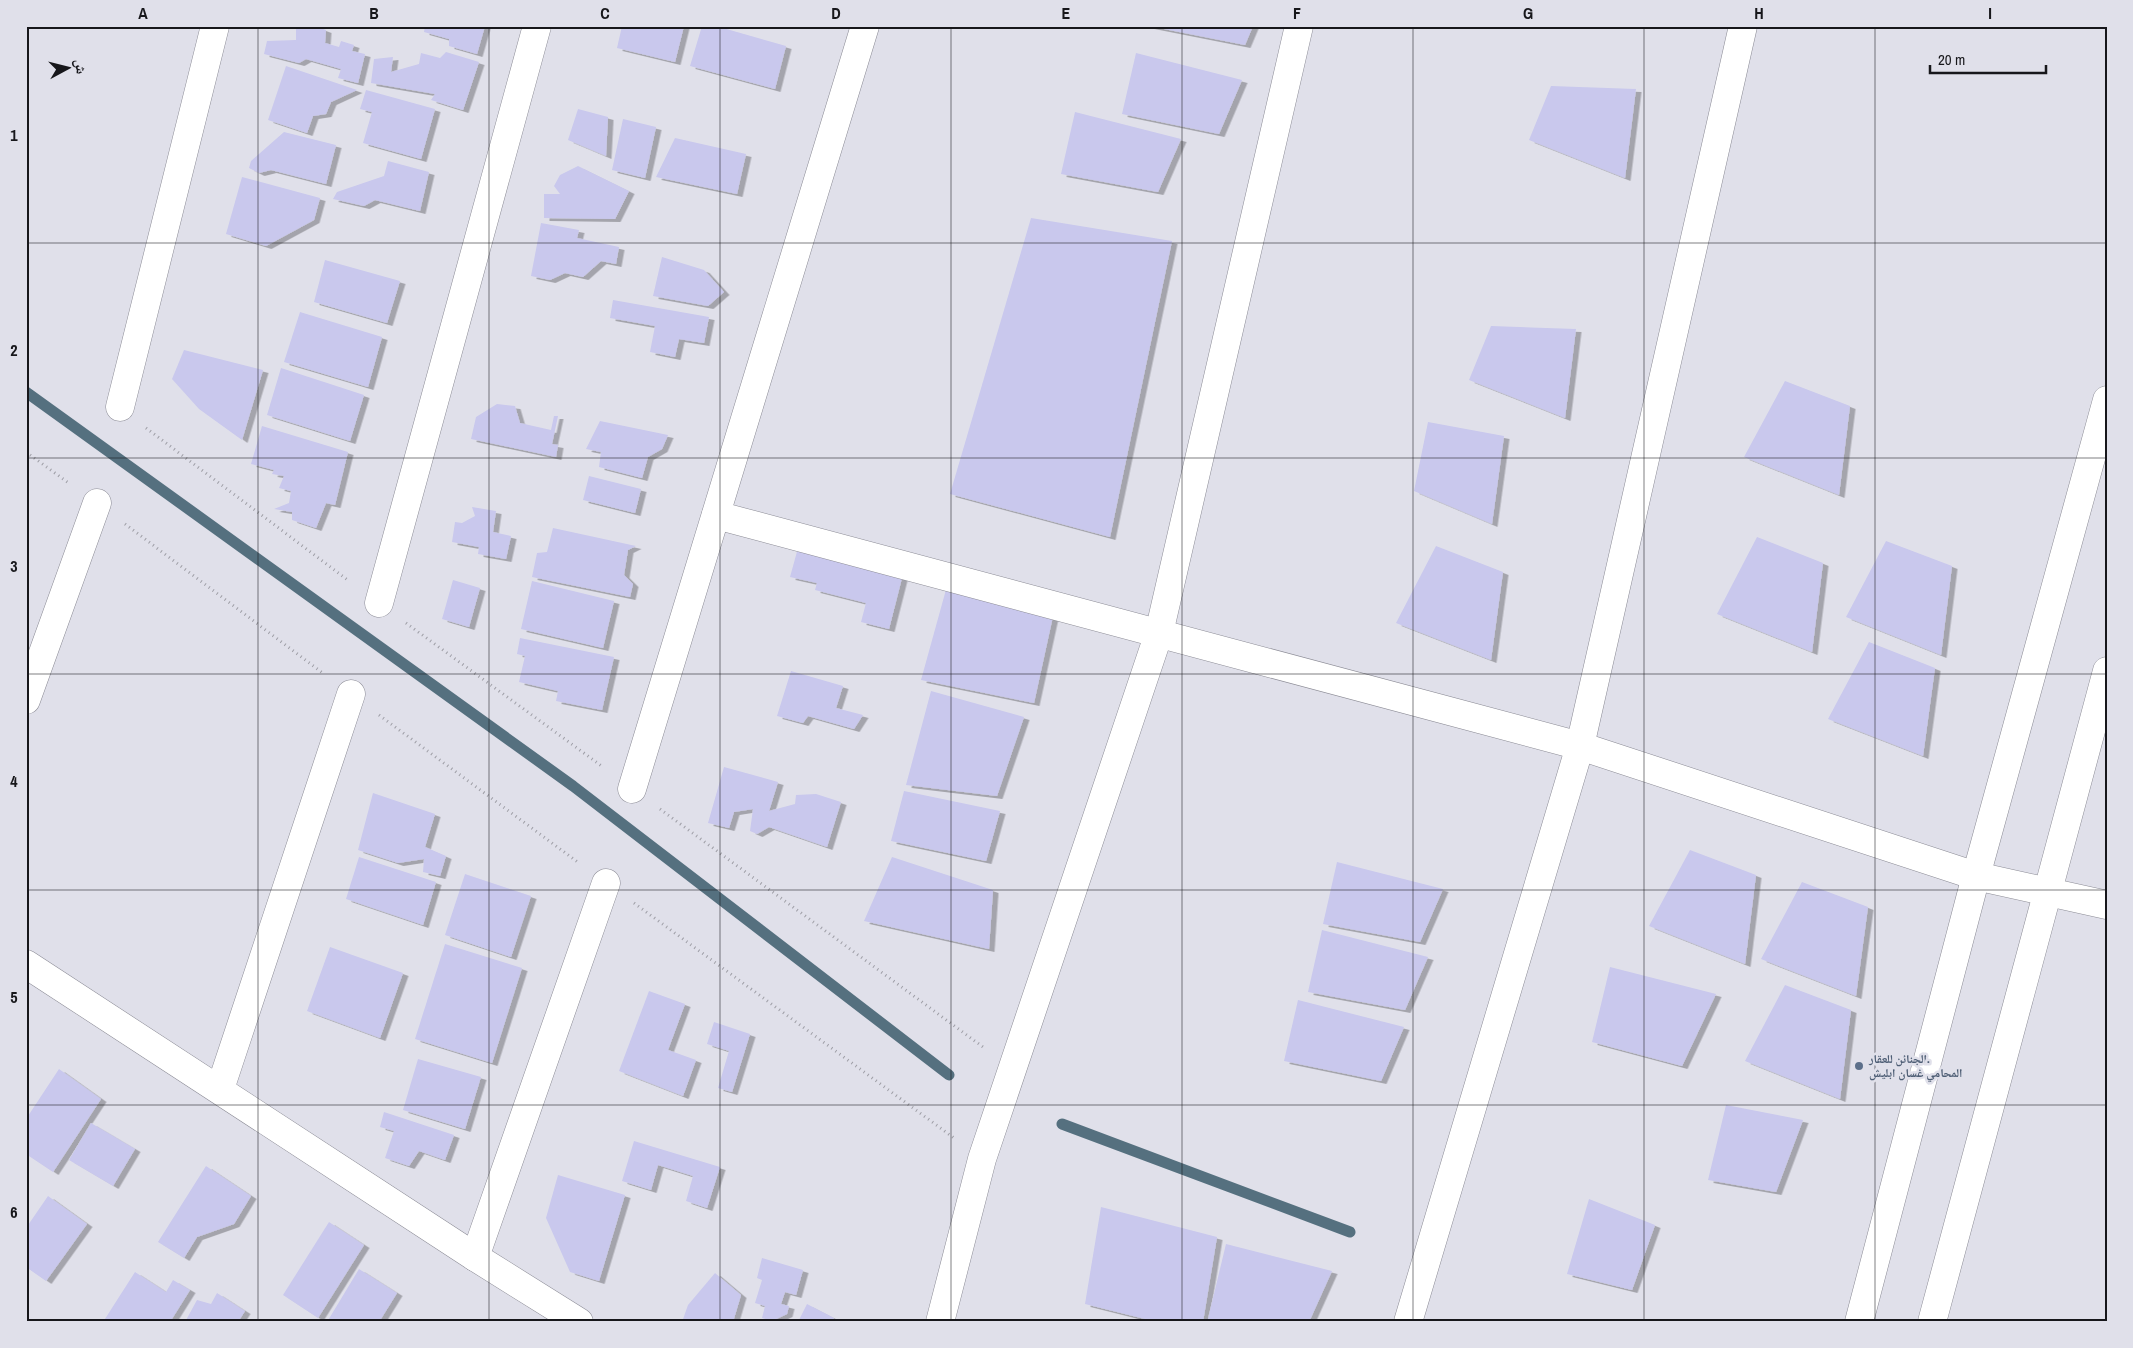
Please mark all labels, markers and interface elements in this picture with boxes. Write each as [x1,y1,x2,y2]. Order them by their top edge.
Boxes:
text: A [138,2,148,24]
text: B [369,2,379,24]
text: C [600,2,610,24]
text: D [831,2,841,24]
text: E [1062,2,1071,24]
text: F [1293,2,1301,24]
text: G [1523,2,1533,24]
text: H [1754,2,1764,24]
text: I [1988,2,1992,24]
north arrow [42,42,92,92]
scale bar [1930,42,2047,74]
text: 20 m [1938,49,1965,70]
text: ش [71,58,91,75]
text: 1 [10,124,18,146]
text: 2 [10,339,18,361]
text: 3 [10,555,18,577]
text: 4 [10,770,18,792]
text: 5 [10,986,18,1008]
place label: الجنائن للعقار. المحامي غسان ابليش [1868,1051,1962,1083]
marker: الجنائن للعقار. المحامي غسان ابليش [1853,1060,1865,1072]
text: 6 [10,1201,18,1223]

